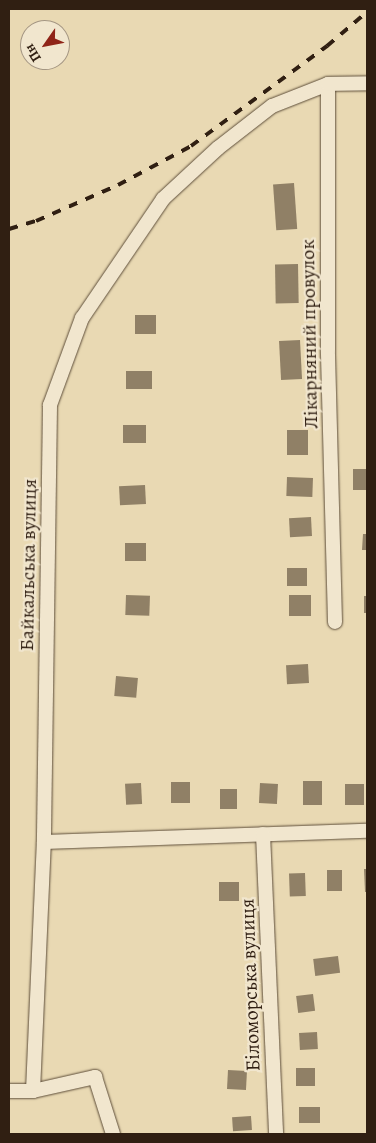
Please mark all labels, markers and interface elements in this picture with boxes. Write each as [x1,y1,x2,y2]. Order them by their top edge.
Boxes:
north arrow [20,20,70,70]
text: Пн [20,40,46,66]
street label: Лікарняний провулок [295,239,323,429]
street label: Байкальська вулиця [14,479,42,651]
street label: Біломорська вулиця [235,898,265,1072]

